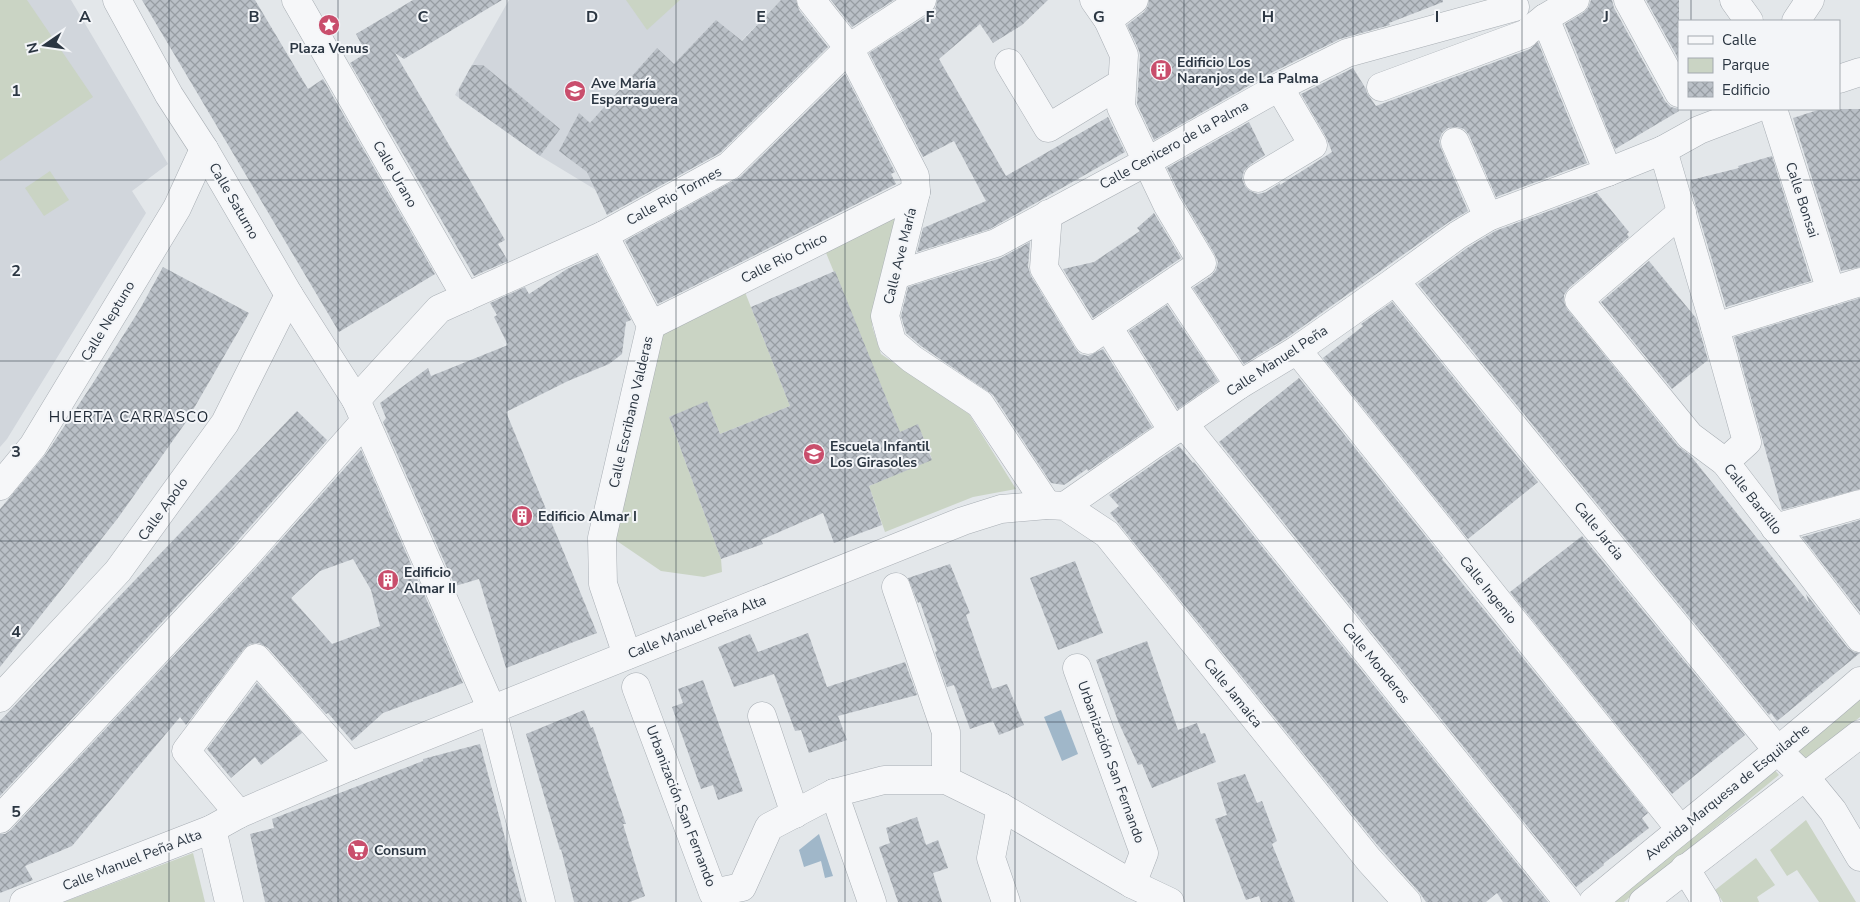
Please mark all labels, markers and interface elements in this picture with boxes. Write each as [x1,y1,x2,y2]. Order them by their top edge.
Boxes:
text: A [79,6,91,28]
text: B [248,6,260,28]
text: C [418,6,429,28]
text: D [586,6,598,28]
text: E [756,6,766,28]
text: F [926,6,935,28]
text: G [1093,6,1105,28]
text: H [1262,6,1274,28]
text: I [1435,6,1439,28]
text: J [1602,6,1609,28]
place icon: Plaza Venus [317,13,341,37]
north arrow [20,20,70,70]
legend [1678,20,1840,110]
text: Calle [1722,30,1757,50]
place label: Plaza Venus [289,39,369,58]
text: N [22,41,43,55]
place label: Edificio Los Naranjos de La Palma [1177,53,1319,88]
text: Parque [1722,55,1770,75]
building icon: Edificio Los Naranjos de La Palma [1149,58,1173,82]
place label: Ave María Esparraguera [591,74,678,109]
school or university icon: Ave María Esparraguera [563,79,587,103]
text: 1 [11,80,21,102]
text: Edificio [1722,80,1770,100]
street label: Calle Cenicero de la Palma [1096,96,1252,194]
street label: Calle Urano [368,137,422,211]
street label: Calle Saturno [204,159,264,243]
street label: Calle Bonsai [1781,160,1823,240]
street label: Calle Rio Tormes [623,162,725,230]
street label: Calle Ave María [879,206,921,306]
street label: Calle Rio Chico [738,228,831,288]
text: 2 [11,260,21,282]
street label: Calle Neptuno [77,277,139,365]
street label: Calle Manuel Peña [1222,321,1332,401]
street label: Calle Escribano Valderas [604,334,658,490]
district label: HUERTA CARRASCO [49,407,209,427]
place label: Escuela Infantil Los Girasoles [830,437,930,472]
text: 3 [11,441,21,463]
school or university icon: Escuela Infantil Los Girasoles [802,442,826,466]
street label: Calle Bardillo [1719,460,1787,539]
street label: Calle Apolo [134,473,193,544]
street label: Calle Jarcia [1570,498,1628,564]
building icon: Edificio Almar I [510,504,534,528]
place label: Edificio Almar I [538,507,637,526]
street label: Calle Ingenio [1455,552,1521,628]
place label: Edificio Almar II [404,563,456,598]
building icon: Edificio Almar II [376,568,400,592]
street label: Calle Manuel Peña Alta [625,591,769,663]
street label: Calle Monderos [1338,619,1415,708]
text: 4 [11,621,21,643]
street label: Calle Jamaica [1199,654,1267,732]
street label: Urbanización San Fernando [1073,678,1149,846]
street label: Avenida Marquesa de Esquilache [1641,719,1813,865]
street label: Urbanización San Fernando [641,722,721,890]
text: 5 [11,801,21,823]
street label: Calle Manuel Peña Alta [60,825,204,895]
supermarket icon: Consum [346,838,370,862]
place label: Consum [374,841,427,860]

